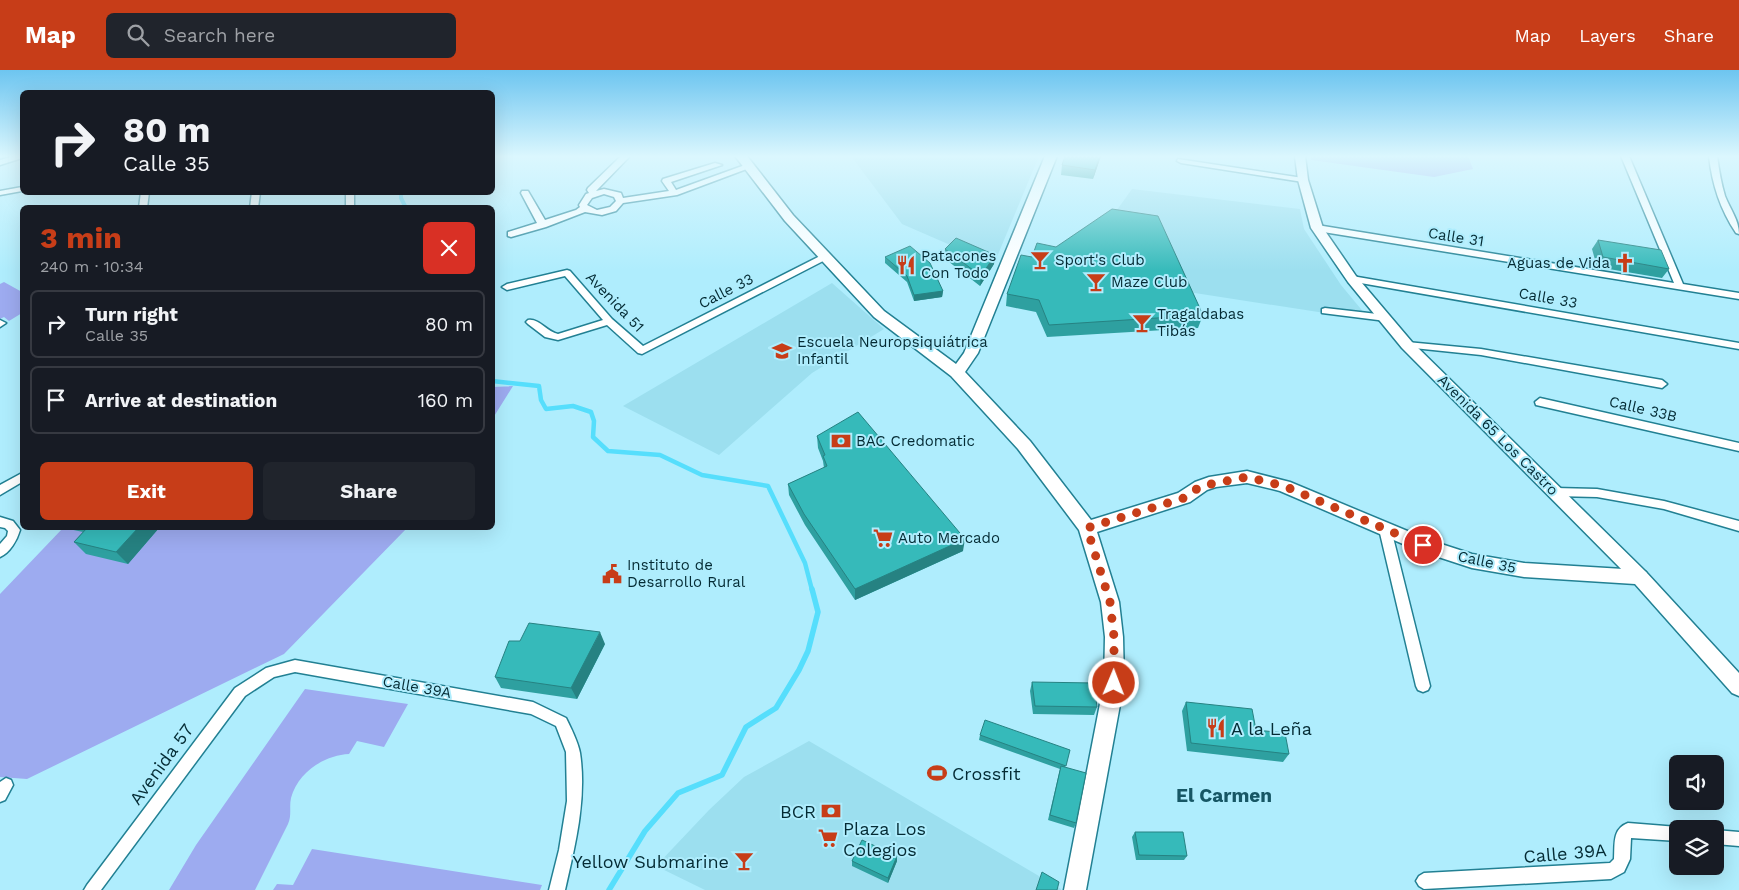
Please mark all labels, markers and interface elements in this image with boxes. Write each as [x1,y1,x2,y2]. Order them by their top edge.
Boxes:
search box [106,13,456,58]
text: Map [25,21,76,49]
icon: search [124,21,152,49]
text: Search here [164,24,275,47]
text: Map [1514,25,1551,46]
text: Layers [1579,25,1636,46]
text: Share [1664,25,1714,46]
text: 80 m [123,109,210,151]
icon: right [40,110,105,175]
text: Calle 35 [123,151,210,176]
text: 3 min [40,220,122,255]
button: close [423,222,475,274]
street label: Calle 31 [1427,224,1485,250]
place label: Patacones Con Todo [921,247,996,282]
bar icon: Sport's Club [1029,249,1051,271]
place label: Sport's Club [1055,251,1145,269]
church icon: Aguas de Vida [1614,252,1636,274]
restaurant icon: Patacones Con Todo [895,254,917,276]
place label: Aguas de Vida [1507,254,1611,272]
text: 240 m · 10:34 [40,257,144,276]
street label: Avenida 51 [582,268,648,336]
street label: Calle 33 [696,270,756,312]
bar icon: Maze Club [1085,271,1107,293]
place label: Maze Club [1111,273,1187,291]
street label: Calle 33 [1517,284,1579,312]
text: Turn right [85,303,178,326]
place label: Tragaldabas Tibás [1157,305,1244,340]
icon: right [42,310,70,338]
bar icon: Tragaldabas Tibás [1131,312,1153,334]
text: 80 m [425,313,473,336]
text: Calle 35 [85,326,148,345]
place label: Escuela Neuropsiquiátrica Infantil [797,333,988,368]
school or university icon: Escuela Neuropsiquiátrica Infantil [771,340,793,362]
street label: Avenida 65 Los Castro [1434,371,1562,499]
icon: arrive [42,386,70,414]
text: Arrive at destination [85,389,277,412]
text: 160 m [418,389,473,412]
street label: Calle 33B [1607,392,1679,426]
bank icon: BAC Credomatic [830,430,852,452]
place label: BAC Credomatic [856,432,975,450]
button: Exit [40,462,253,520]
button: Share [263,462,475,520]
pin [1402,524,1444,566]
supermarket icon: Auto Mercado [872,527,894,549]
place label: Auto Mercado [898,529,1000,547]
icon: arrive [1409,531,1437,559]
street label: Calle 35 [1456,547,1518,577]
place label: Instituto de Desarrollo Rural [627,556,746,591]
public building icon: Instituto de Desarrollo Rural [601,563,623,585]
position arrow [1087,656,1139,708]
street label: Calle 39A [381,672,453,702]
restaurant icon: A la Leña [1205,717,1227,739]
place label: A la Leña [1231,718,1312,739]
street label: Avenida 57 [125,720,197,808]
map controls [1669,755,1724,875]
button: sound [1669,755,1724,810]
sports icon: Crossfit [926,762,948,784]
place label: Crossfit [952,763,1021,784]
district label: El Carmen [1176,784,1272,807]
bank icon: BCR [820,800,842,822]
place label: BCR [780,801,816,822]
place label: Plaza Los Colegios [843,818,926,860]
button: layers [1669,820,1724,875]
supermarket icon: Plaza Los Colegios [817,827,839,849]
street label: Calle 39A [1523,839,1608,867]
bar icon: Yellow Submarine [733,850,755,872]
place label: Yellow Submarine [572,851,729,872]

